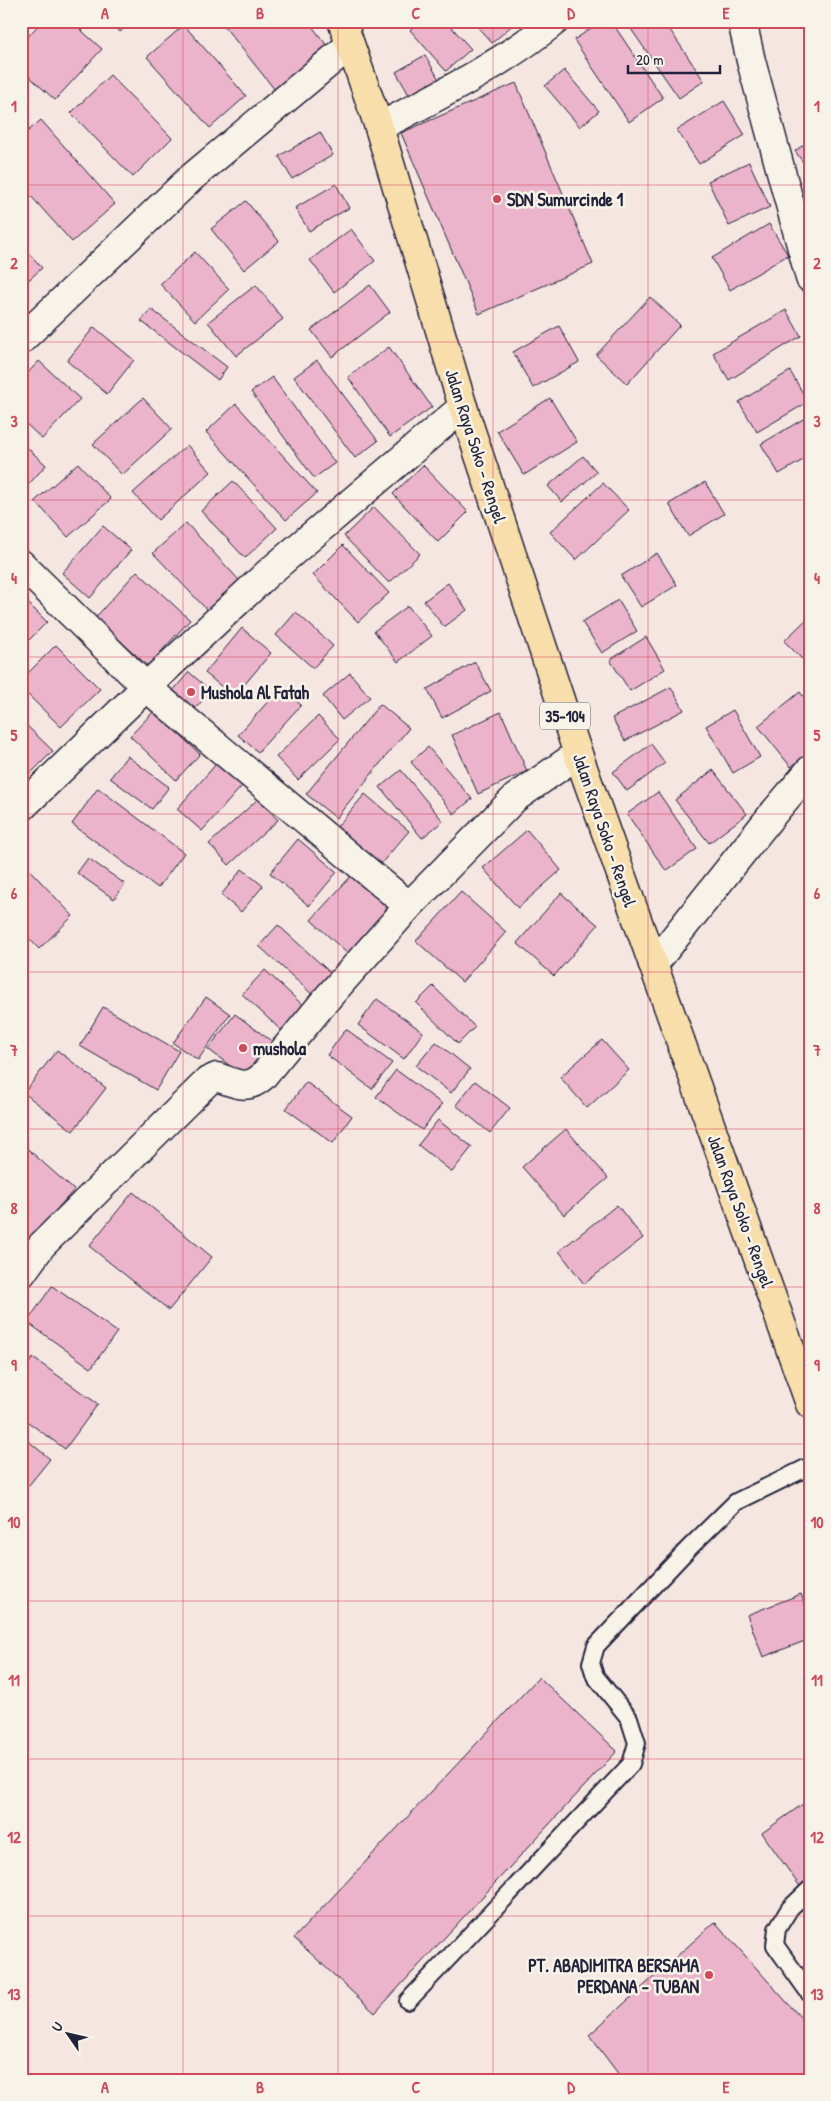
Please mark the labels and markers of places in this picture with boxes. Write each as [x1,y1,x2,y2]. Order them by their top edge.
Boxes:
place label: SDN Sumurcinde 1 [507,187,624,212]
marker: SDN Sumurcinde 1 [491,193,503,205]
place label: Mushola Al Fatah [201,680,309,705]
marker: Mushola Al Fatah [185,686,197,698]
place label: mushola [253,1036,307,1061]
marker: mushola [237,1042,249,1054]
place label: PT. ABADIMITRA BERSAMA PERDANA - TUBAN [528,1953,699,1999]
marker: PT. ABADIMITRA BERSAMA PERDANA - TUBAN [703,1969,715,1981]

